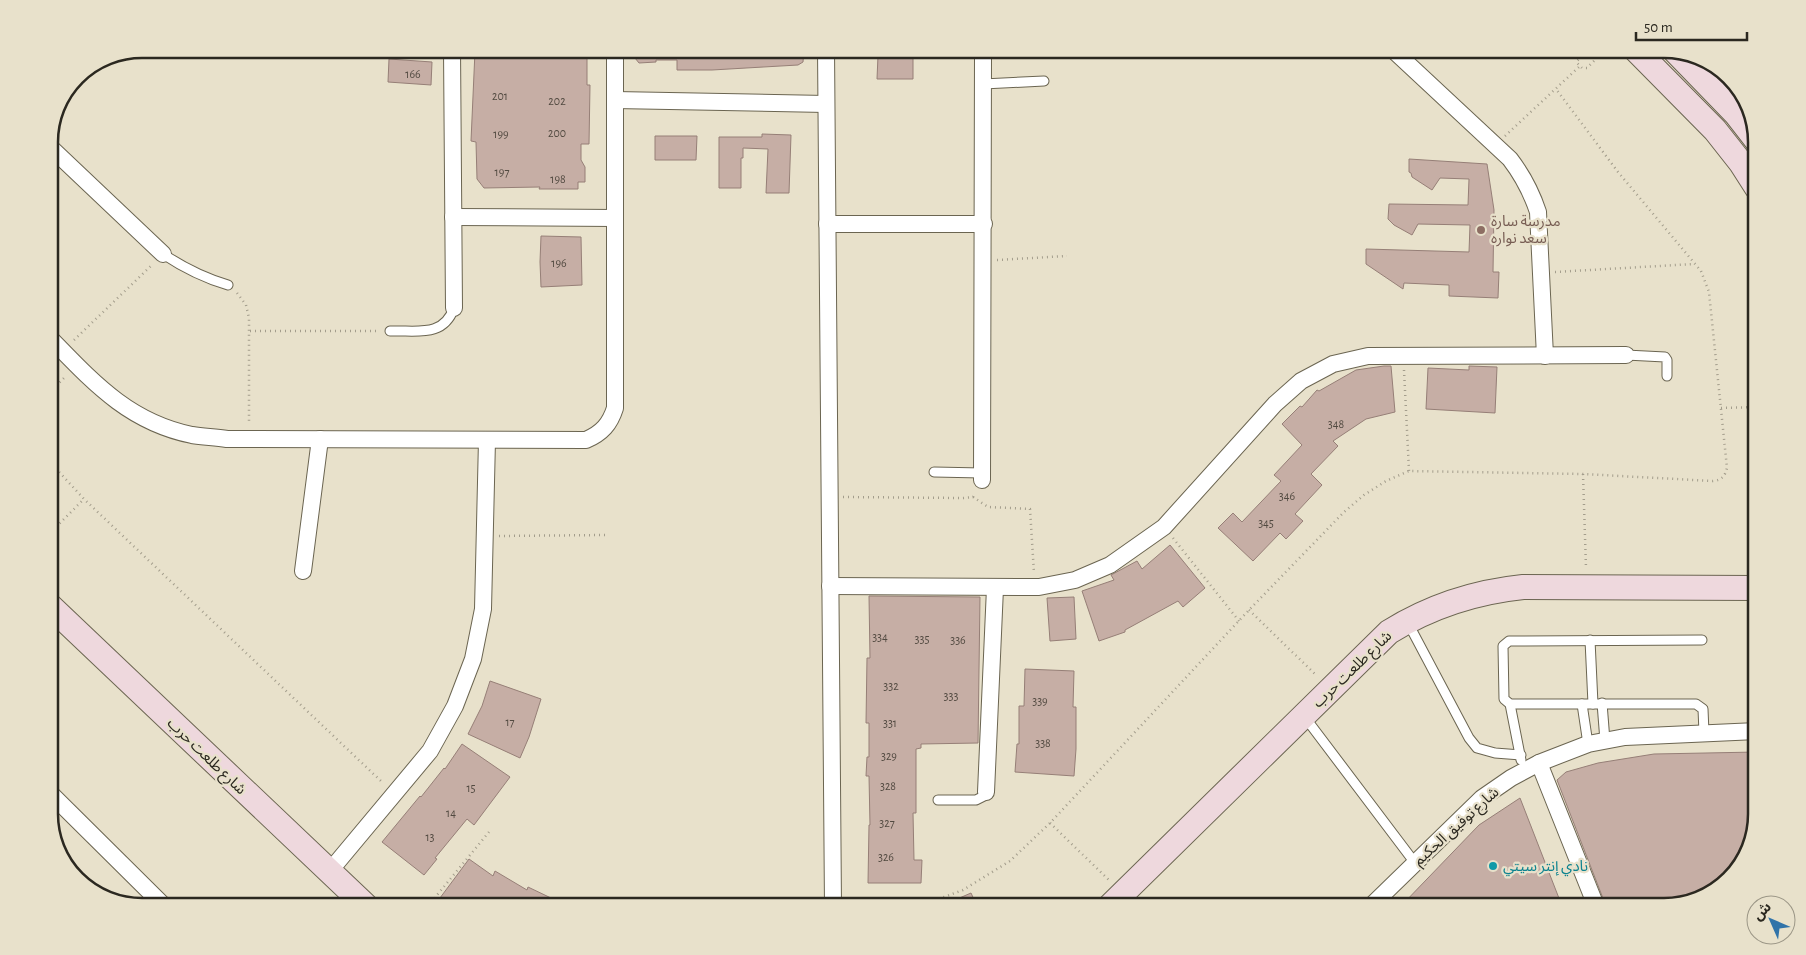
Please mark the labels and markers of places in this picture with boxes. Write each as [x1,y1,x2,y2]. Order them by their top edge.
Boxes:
place label: مدرسة سارة سعد نواره [1491,214,1561,247]
marker: مدرسة سارة سعد نواره [1475,224,1487,236]
place label: نادي إنتر سيتي [1503,859,1588,877]
marker: نادي إنتر سيتي [1487,860,1499,872]

